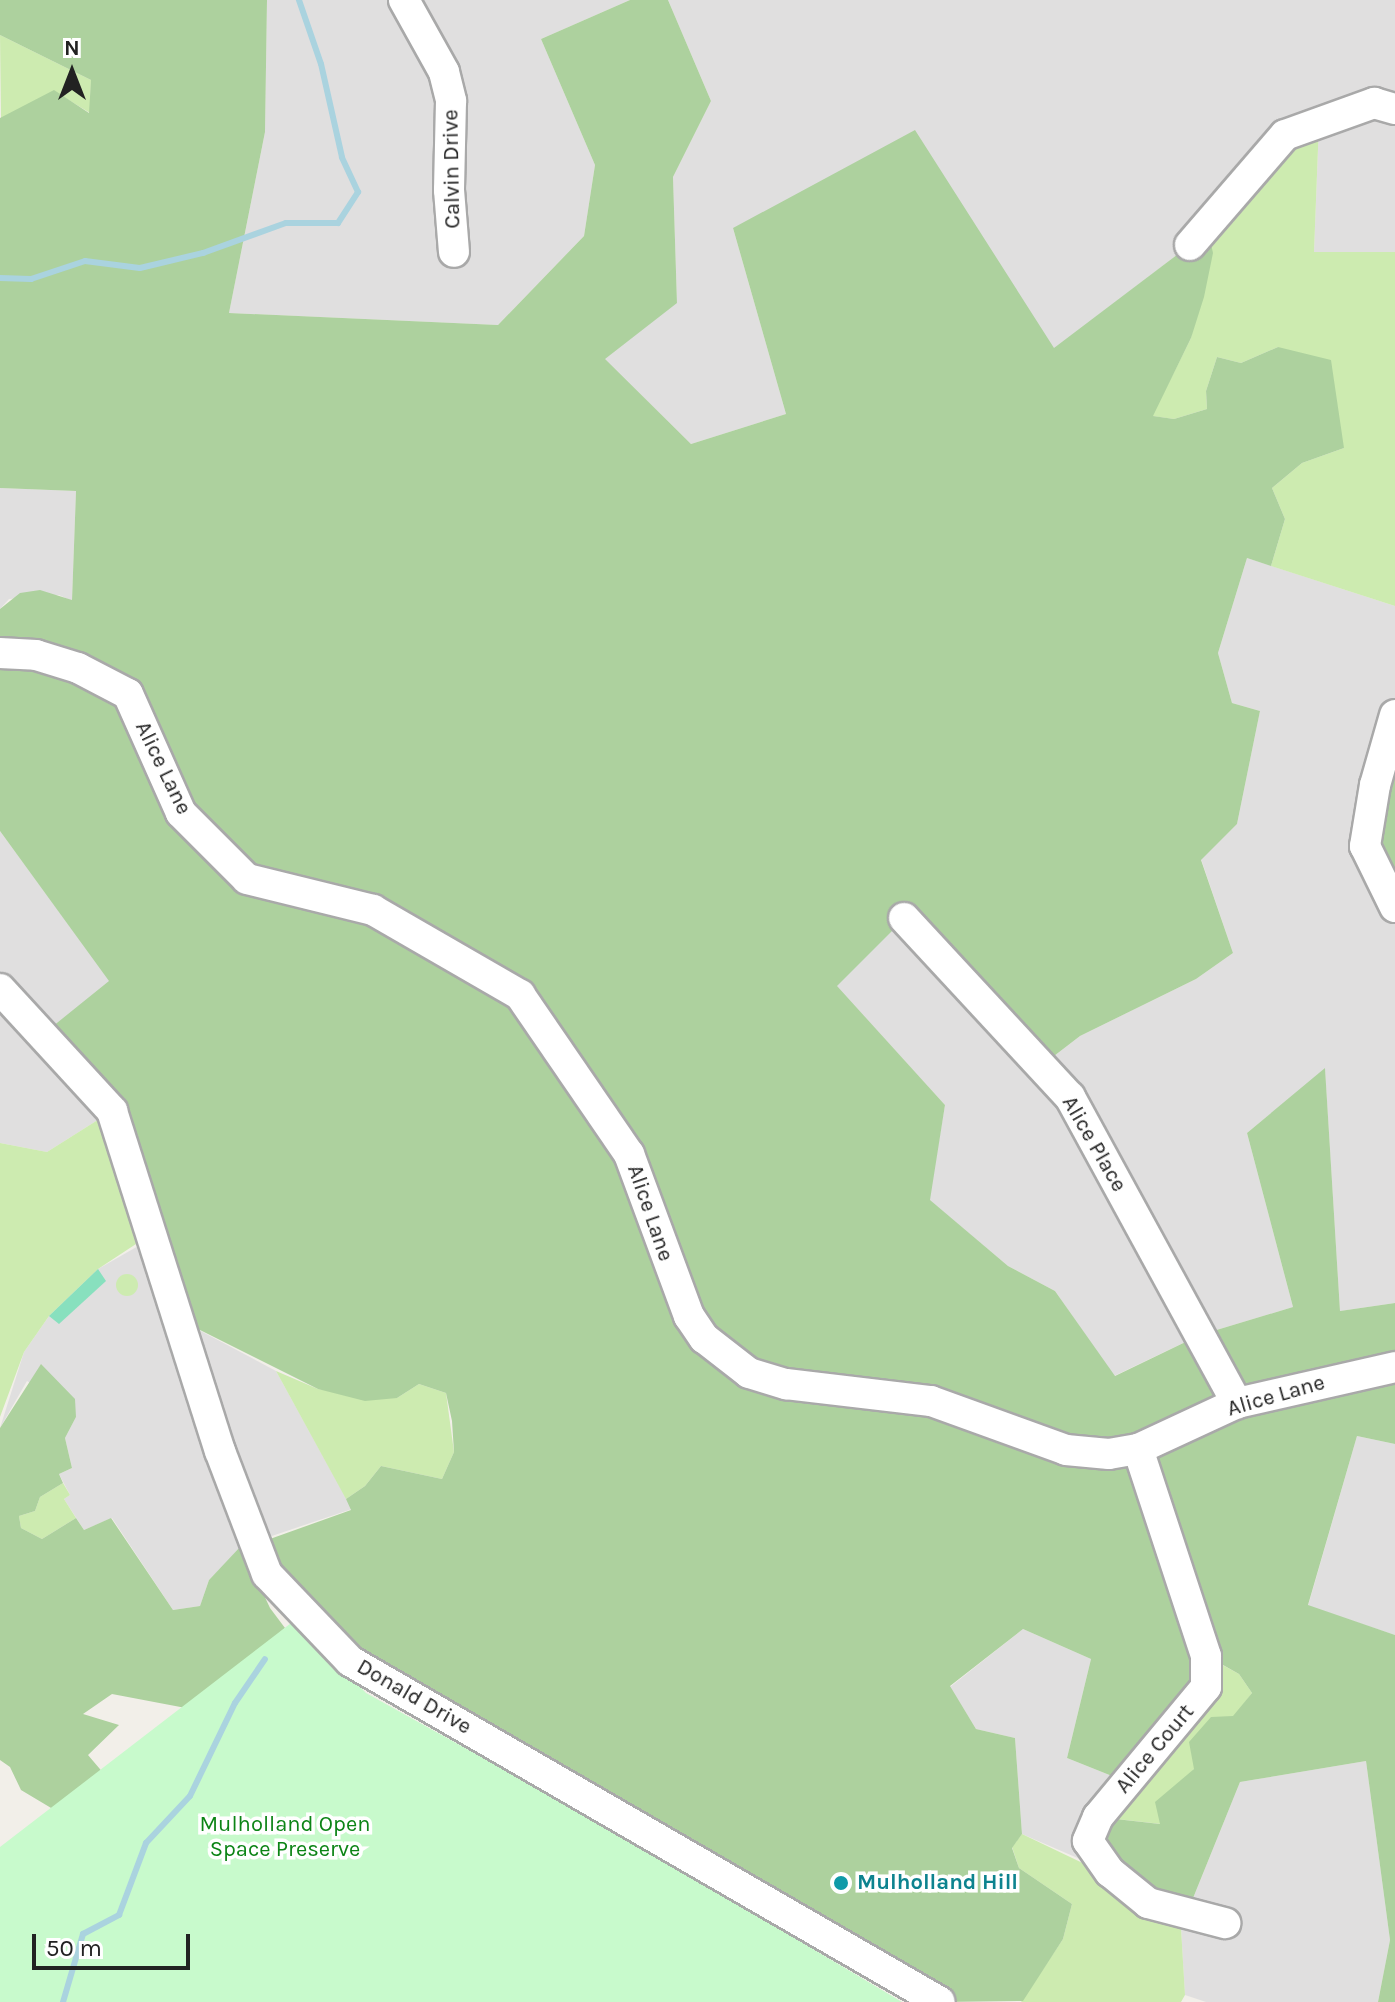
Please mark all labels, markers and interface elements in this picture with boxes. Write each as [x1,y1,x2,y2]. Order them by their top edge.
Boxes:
north arrow [32,32,112,112]
text: N [64,35,80,61]
street label: Calvin Drive [438,109,466,229]
street label: Alice Lane [129,717,197,819]
street label: Alice Place [1056,1091,1132,1197]
street label: Alice Lane [621,1161,679,1265]
street label: Alice Lane [1224,1370,1328,1422]
street label: Donald Drive [352,1654,476,1740]
street label: Alice Court [1110,1699,1200,1799]
park label: Mulholland Open Space Preserve [199,1811,371,1862]
place label: Mulholland Hill [857,1870,1018,1896]
marker: Mulholland Hill [832,1874,850,1892]
scale bar [36,1918,194,1968]
text: 50 m [46,1934,102,1962]

